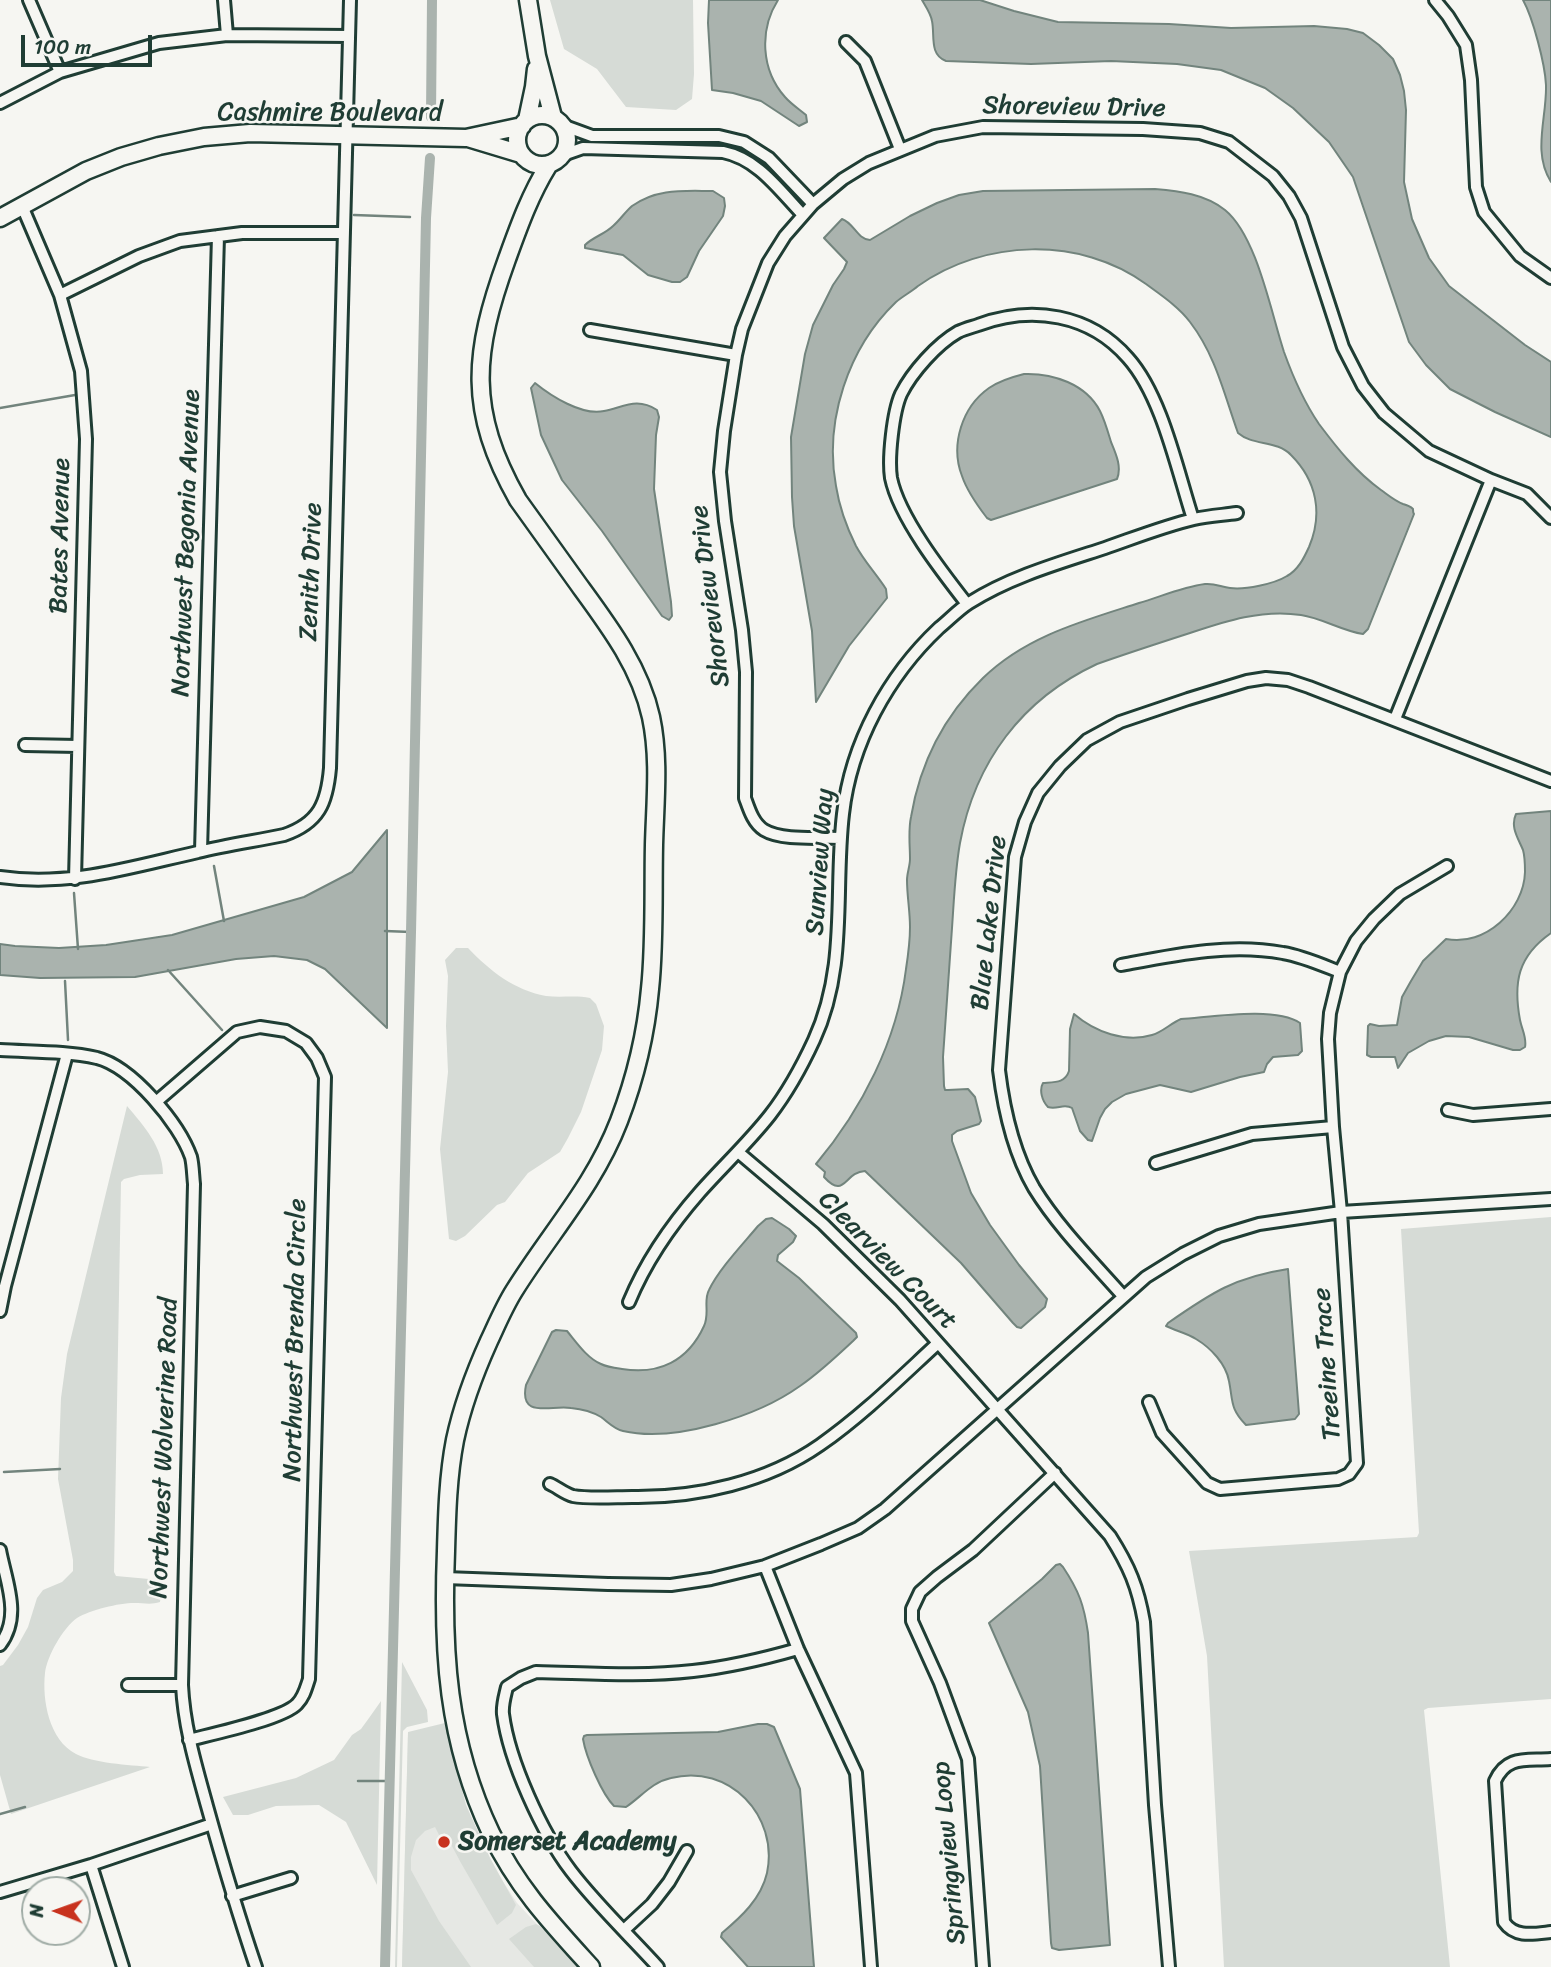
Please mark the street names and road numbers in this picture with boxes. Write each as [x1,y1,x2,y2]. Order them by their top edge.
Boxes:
street label: Shoreview Drive [982,91,1166,125]
street label: Cashmire Boulevard [218,97,442,129]
street label: Northwest Begonia Avenue [166,389,208,697]
street label: Bates Avenue [44,458,78,614]
street label: Zenith Drive [294,502,330,642]
street label: Shoreview Drive [684,503,738,689]
street label: Sunview Way [800,787,842,937]
street label: Blue Lake Drive [965,834,1015,1012]
street label: Clearview Court [811,1185,963,1337]
street label: Northwest Brenda Circle [278,1198,314,1482]
street label: Treeine Trace [1307,1287,1349,1441]
street label: Northwest Wolverine Road [144,1297,186,1599]
street label: Springview Loop [926,1760,974,1946]

